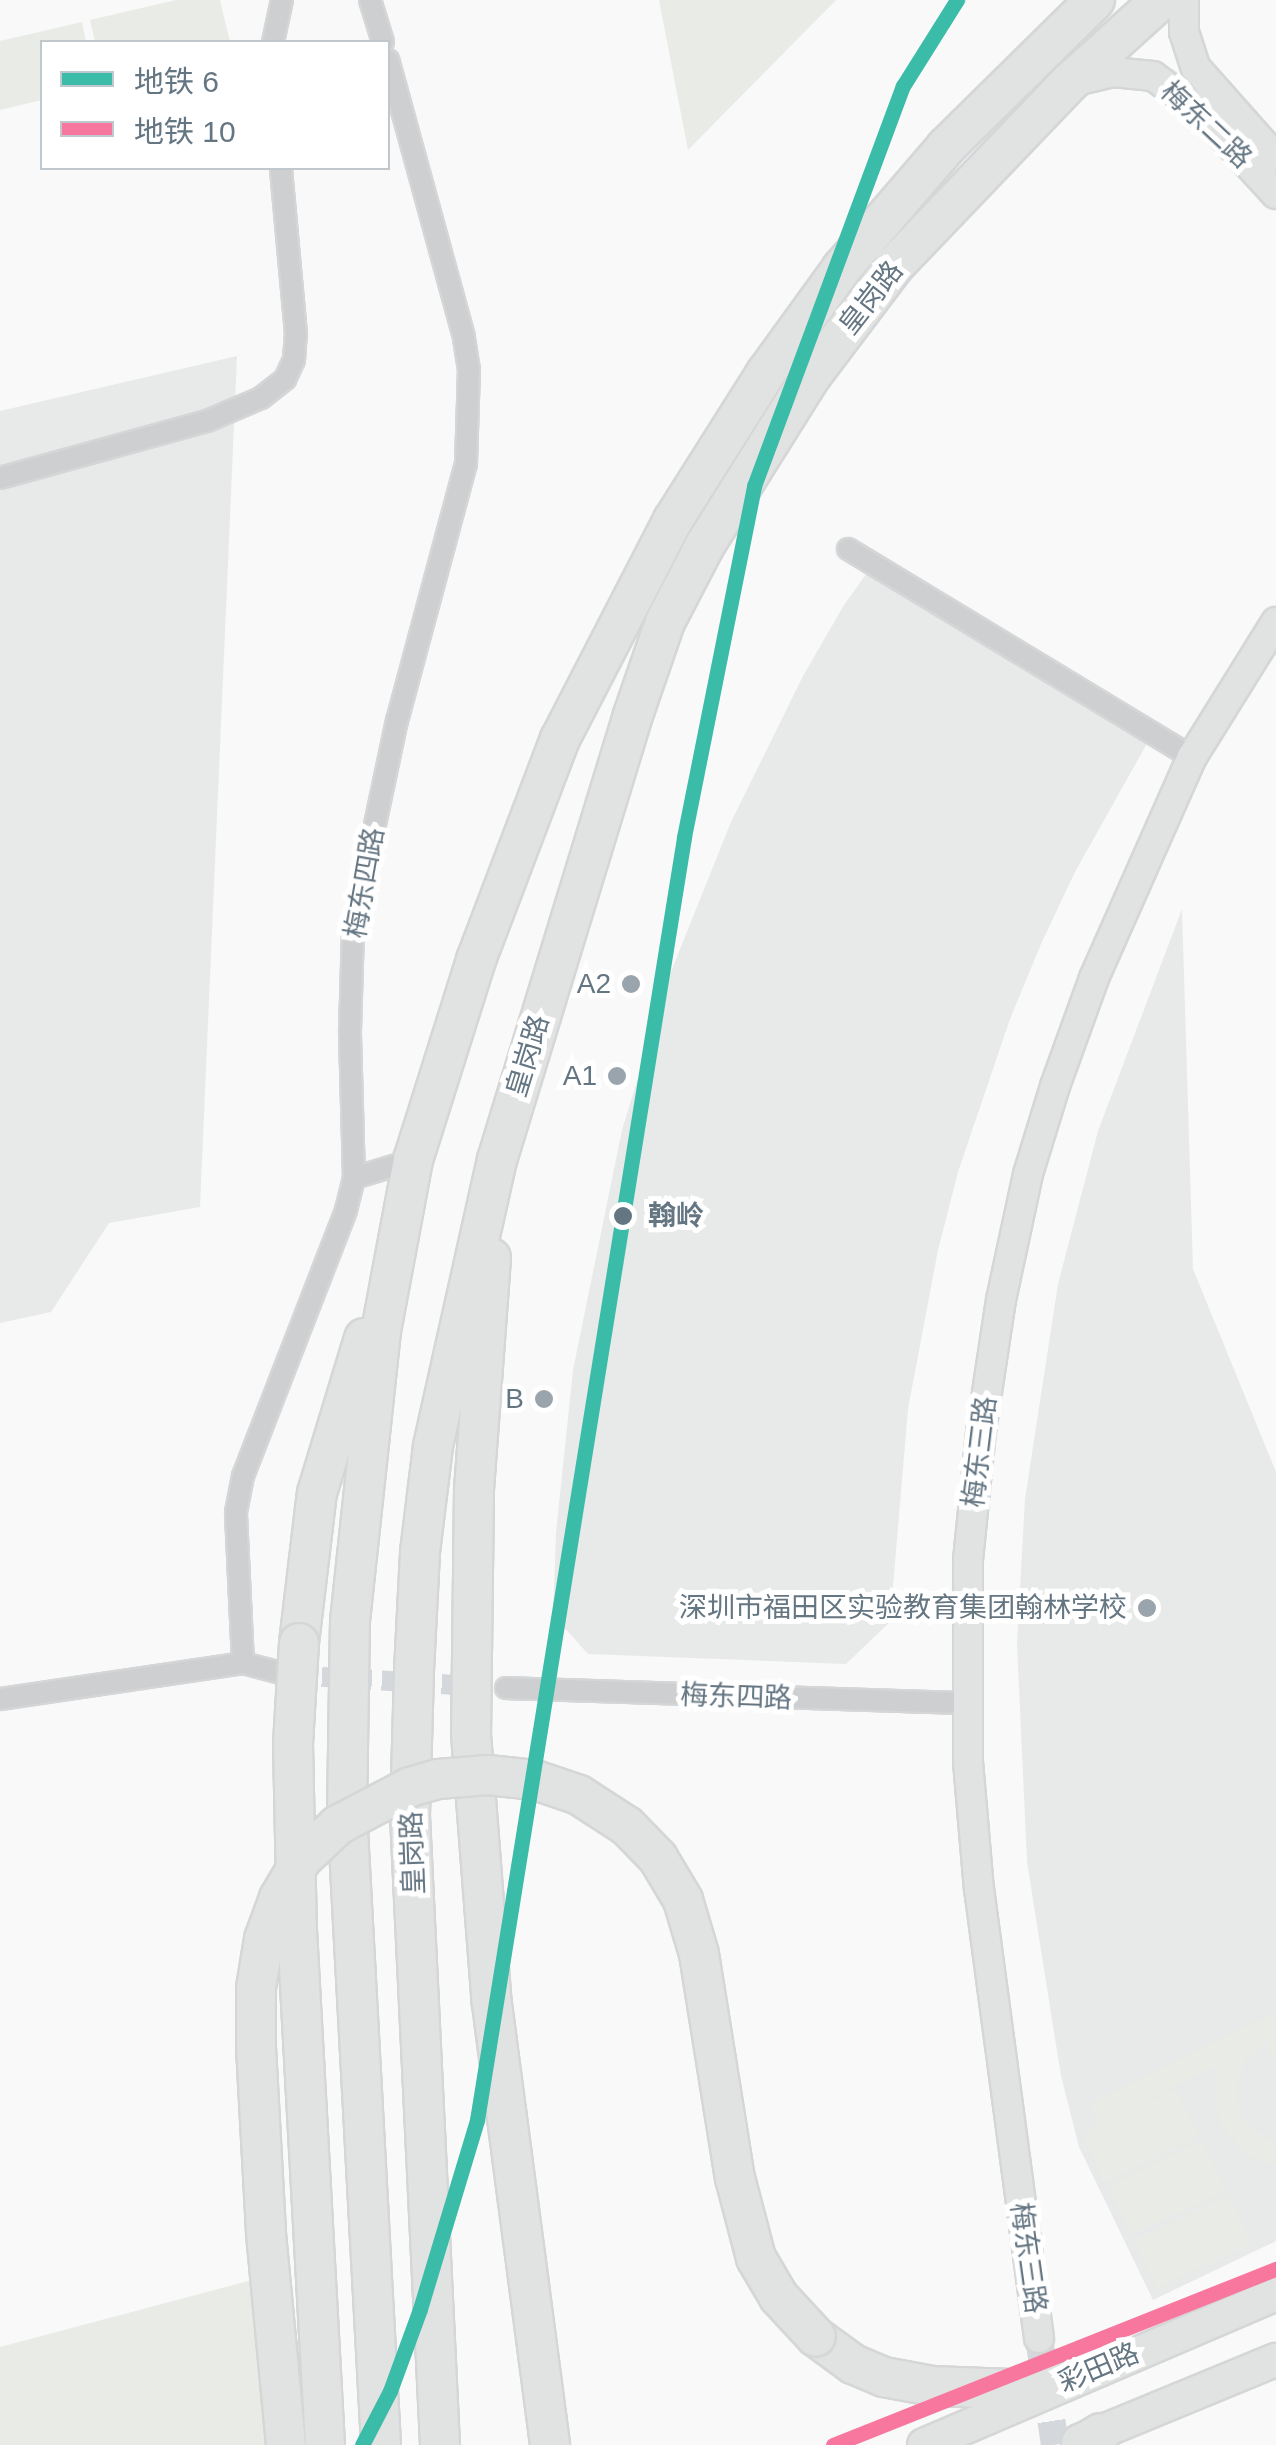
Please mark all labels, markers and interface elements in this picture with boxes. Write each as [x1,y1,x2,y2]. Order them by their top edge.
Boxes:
legend [40,40,390,170]
text: 地铁 6 [134,65,219,98]
street label: 梅东二路 [1154,75,1258,175]
text: 地铁 10 [134,115,236,148]
street label: 皇岗路 [832,255,910,341]
street label: 梅东四路 [339,825,391,941]
place label: A2 [577,967,611,1001]
marker: A2 [620,973,642,995]
street label: 皇岗路 [500,1011,556,1101]
place label: A1 [563,1059,597,1093]
marker: A1 [606,1065,628,1087]
place label: 翰岭 [648,1199,704,1233]
marker: 翰岭 [607,1200,639,1232]
place label: B [505,1382,524,1416]
marker: B [533,1388,555,1410]
street label: 梅东三路 [957,1394,1003,1510]
place label: 深圳市福田区实验教育集团翰林学校 [679,1591,1127,1625]
marker: 深圳市福田区实验教育集团翰林学校 [1136,1597,1158,1619]
street label: 梅东四路 [679,1678,793,1716]
street label: 皇岗路 [395,1810,431,1896]
street label: 梅东三路 [1004,2200,1052,2316]
street label: 彩田路 [1054,2336,1144,2400]

